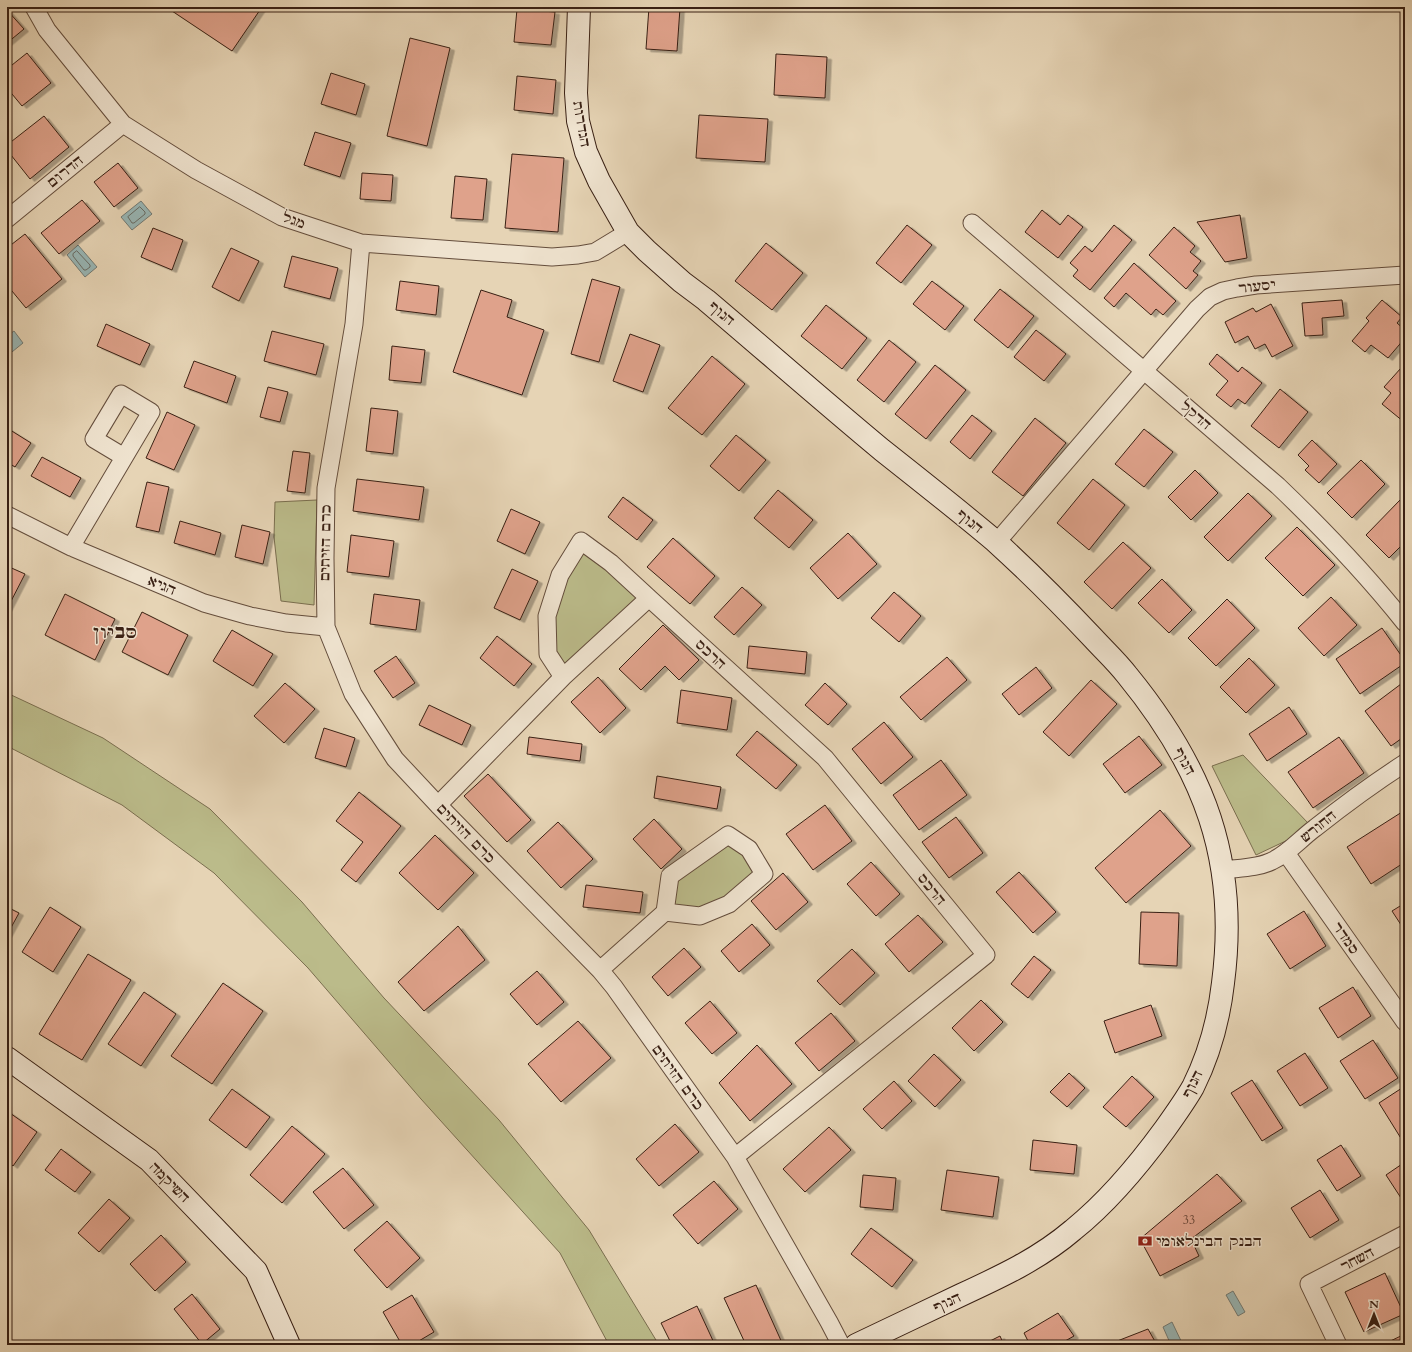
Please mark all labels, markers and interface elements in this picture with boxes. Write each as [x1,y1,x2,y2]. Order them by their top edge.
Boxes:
street label: הגדרות [568,99,595,149]
street label: הדרום [43,151,87,192]
street label: מגל [280,208,308,233]
street label: יסעור [1237,275,1277,298]
street label: הנוף [705,297,739,330]
street label: הדקל [1176,397,1215,434]
street label: כרם הזיתים [315,504,336,582]
street label: הנוף [953,505,987,538]
street label: הגיא [145,571,179,600]
district label: סביון [93,620,137,645]
street label: הרכס [691,635,730,674]
street label: הנוף [1169,744,1200,778]
street label: כרם הזיתים [432,799,499,868]
street label: החורש [1296,806,1340,847]
street label: הרכס [913,870,950,909]
street label: סמדר [1328,918,1364,958]
street label: כרם הזיתים [647,1041,708,1114]
street label: הנוף [1178,1067,1207,1101]
street label: השיקמה [145,1158,194,1207]
house number: 33 [1183,1212,1195,1228]
place label: הבנק הבינלאומי [1156,1232,1262,1251]
bank icon: הבנק הבינלאומי [1137,1233,1153,1249]
street label: השחר [1337,1243,1377,1276]
street label: הנוף [930,1288,964,1317]
north arrow [1354,1294,1394,1334]
text: N [1369,1297,1379,1312]

